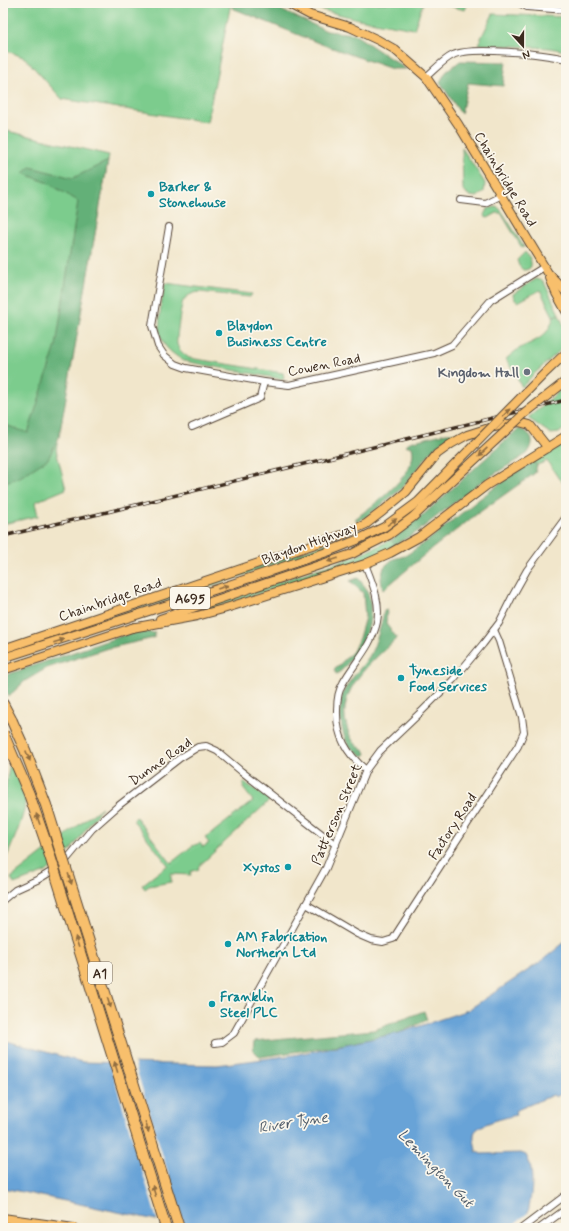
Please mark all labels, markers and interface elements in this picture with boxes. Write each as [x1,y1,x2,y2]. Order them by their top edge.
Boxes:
north arrow [503,26,543,66]
text: N [520,47,532,62]
street label: Chainbridge Road [470,129,541,230]
place label: Barker & Stonehouse [159,178,226,212]
marker: Barker & Stonehouse [146,189,156,199]
place label: Blaydon Business Centre [227,317,327,351]
marker: Blaydon Business Centre [214,328,224,338]
street label: Cowen Road [286,349,362,381]
place label: Kingdom Hall [438,364,520,384]
marker: Kingdom Hall [522,367,532,377]
one-way arrow [501,408,510,418]
one-way arrow [478,447,488,457]
street label: Blaydon Highway [259,518,359,569]
one-way arrow [386,518,397,526]
one-way arrow [327,558,339,564]
street label: Chainbridge Road [56,574,164,626]
one-way arrow [217,584,229,590]
road number: A695 [170,587,210,609]
one-way arrow [53,638,65,644]
place label: Tyneside Food Services [409,662,488,696]
marker: Tyneside Food Services [396,673,406,683]
street label: Dunne Road [126,734,195,790]
one-way arrow [25,751,31,763]
street label: Patterson Street [307,760,367,868]
street label: Factory Road [425,790,481,863]
one-way arrow [34,812,40,824]
place label: Xystos [243,859,281,877]
marker: Xystos [283,862,293,872]
one-way arrow [67,874,73,886]
place label: AM Fabrication Northern Ltd [236,928,327,962]
one-way arrow [74,936,80,948]
marker: AM Fabrication Northern Ltd [223,939,233,949]
road number: A1 [88,962,112,984]
place label: Franklin Steel PLC [220,988,277,1022]
one-way arrow [106,997,112,1009]
marker: Franklin Steel PLC [207,999,217,1009]
one-way arrow [113,1060,119,1072]
water label: River Tyne [257,1108,330,1138]
one-way arrow [145,1122,151,1134]
water label: Lemington Gut [393,1125,479,1213]
one-way arrow [151,1184,157,1196]

